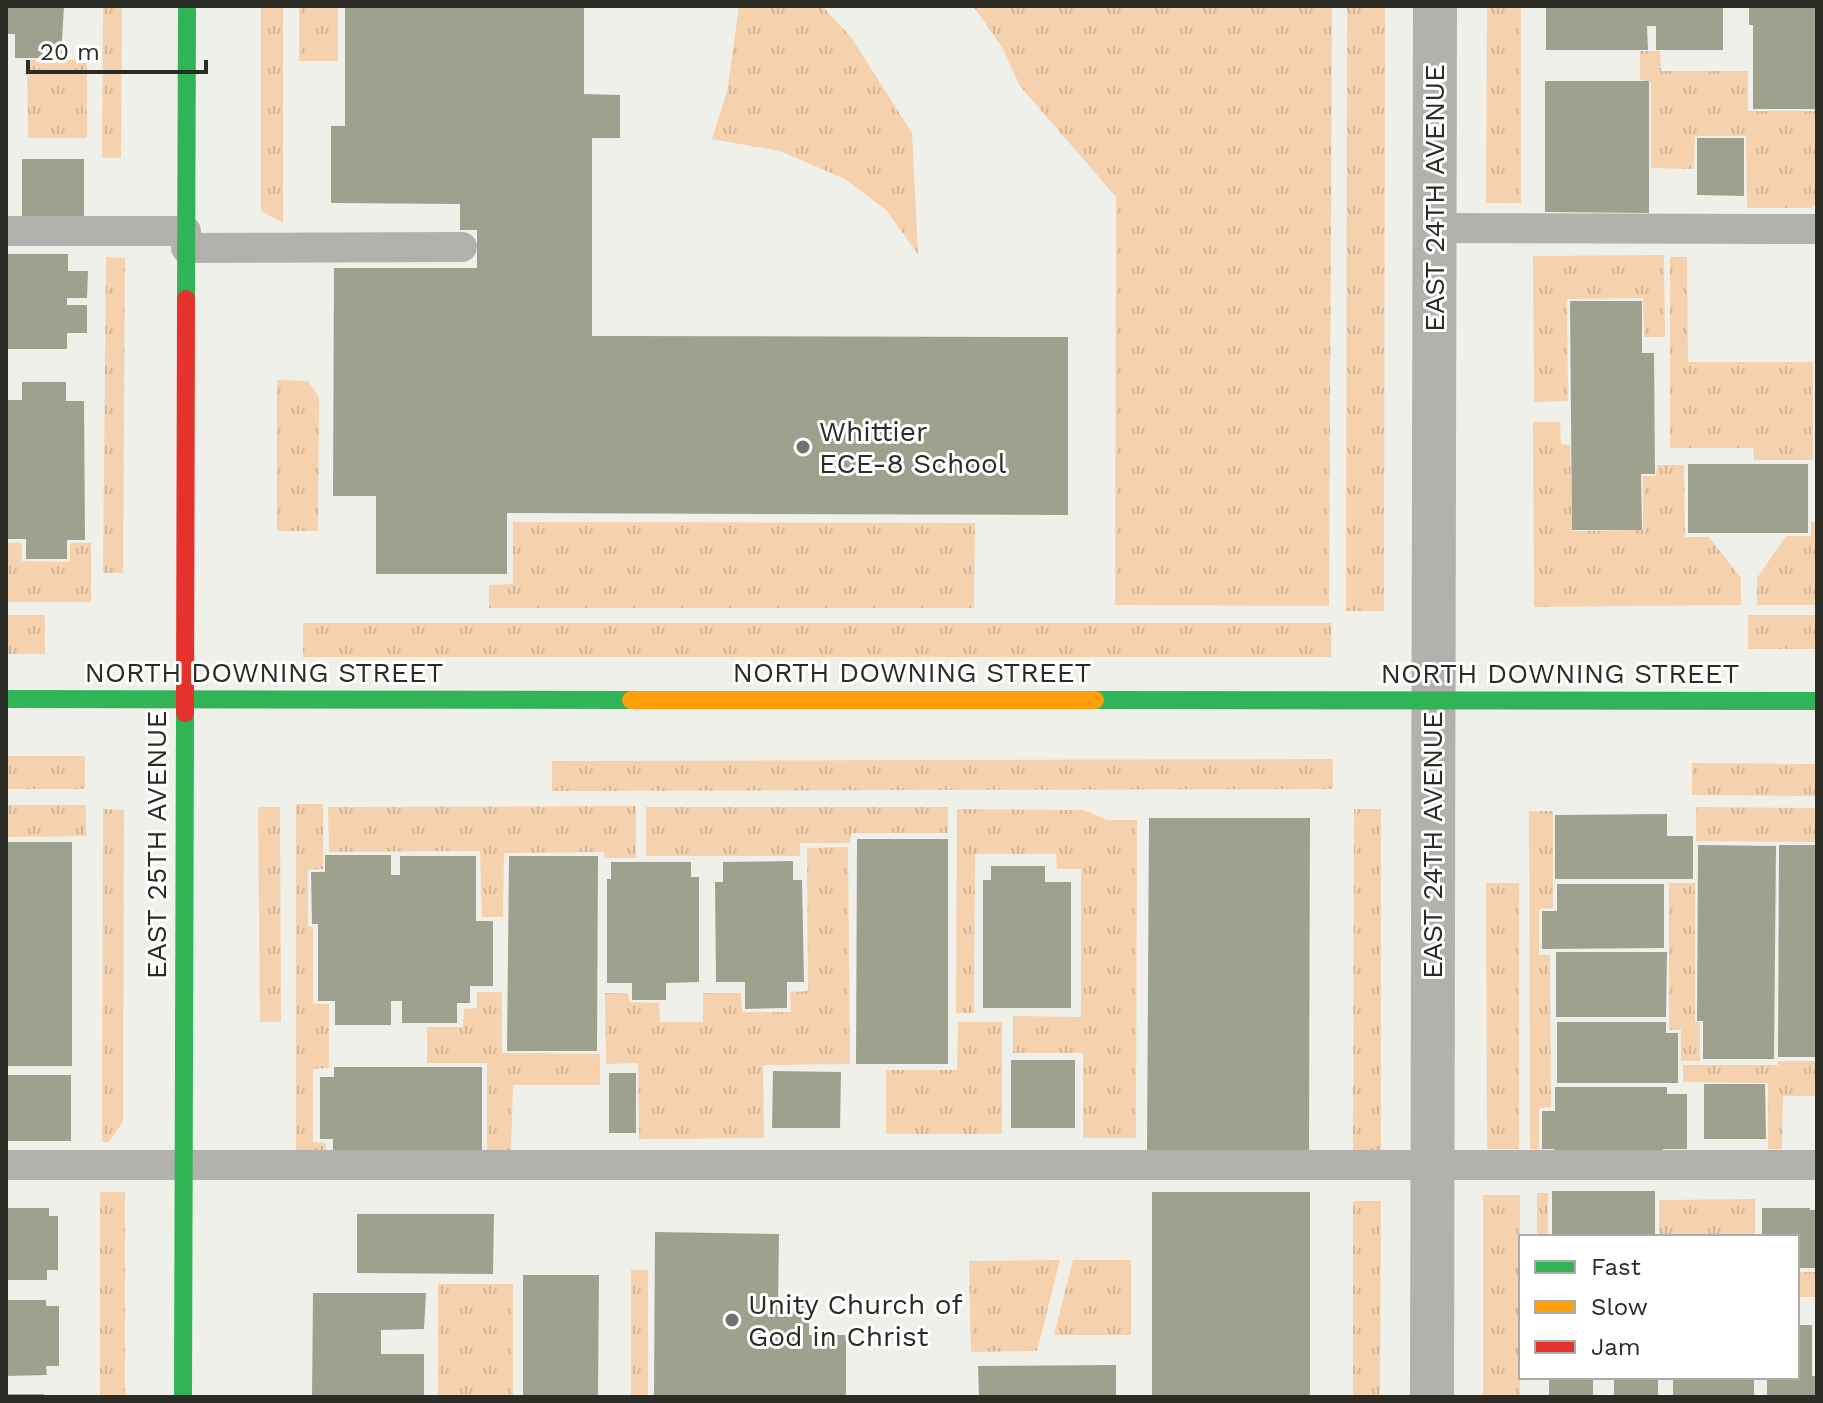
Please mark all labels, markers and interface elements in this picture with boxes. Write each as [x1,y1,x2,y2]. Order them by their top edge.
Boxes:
scale bar [28,24,206,74]
text: 20 m [40,38,100,66]
street label: EAST 24TH AVENUE [1418,64,1451,332]
place label: Whittier ECE-8 School [819,415,1007,480]
marker: Whittier ECE-8 School [794,438,812,456]
street label: NORTH DOWNING STREET [85,656,444,689]
street label: NORTH DOWNING STREET [733,656,1092,689]
street label: NORTH DOWNING STREET [1381,657,1740,690]
street label: EAST 25TH AVENUE [140,711,173,979]
street label: EAST 24TH AVENUE [1416,711,1449,979]
legend [1519,1235,1799,1379]
text: Fast [1591,1253,1641,1281]
place label: Unity Church of God in Christ [748,1288,962,1353]
text: Slow [1591,1293,1648,1321]
marker: Unity Church of God in Christ [723,1311,741,1329]
text: Jam [1591,1333,1641,1361]

